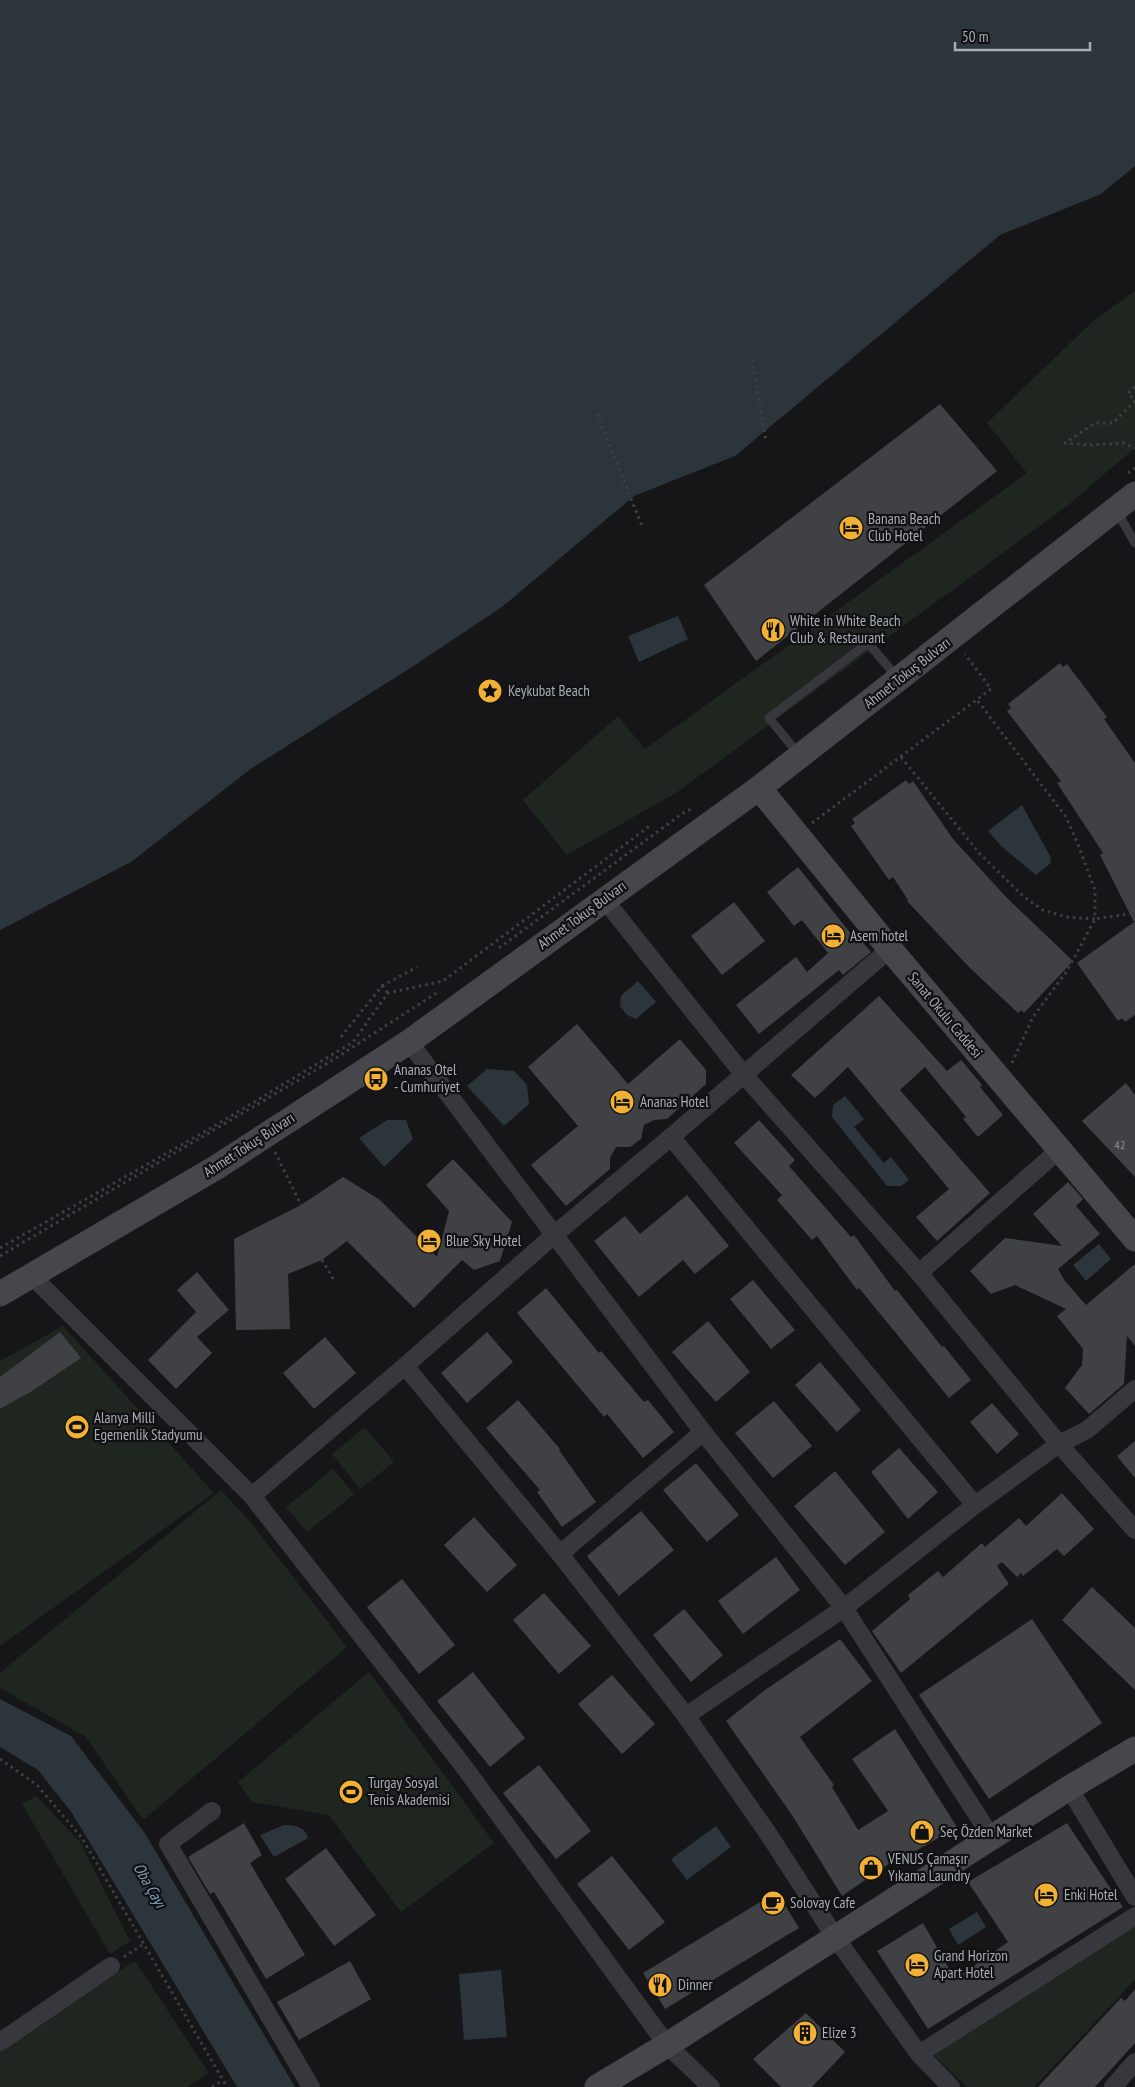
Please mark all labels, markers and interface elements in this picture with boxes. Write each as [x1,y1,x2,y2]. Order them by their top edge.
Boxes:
scale bar [955,20,1090,52]
text: 50 m [962,27,988,46]
place label: Banana Beach Club Hotel [868,509,941,545]
hotel icon: Banana Beach Club Hotel [838,515,864,541]
place label: White in White Beach Club & Restaurant [790,611,901,647]
restaurant icon: White in White Beach Club & Restaurant [760,617,786,643]
street label: Ahmet Tokuş Bulvarı [859,633,954,712]
place icon: Keykubat Beach [477,678,503,704]
place label: Keykubat Beach [508,681,590,700]
street label: Ahmet Tokuş Bulvarı [534,876,630,953]
hotel icon: Asem hotel [820,923,846,949]
place label: Asem hotel [850,926,909,945]
street label: Sanat Okulu Caddesi [904,968,987,1061]
place label: Ananas Otel - Cumhuriyet [394,1060,460,1096]
bus stop icon: Ananas Otel - Cumhuriyet [363,1066,389,1092]
hotel icon: Ananas Hotel [609,1089,635,1115]
place label: Ananas Hotel [640,1092,709,1111]
street label: Ahmet Tokuş Bulvarı [200,1108,298,1181]
house number: 42 [1115,1137,1125,1152]
hotel icon: Blue Sky Hotel [416,1228,442,1254]
place label: Blue Sky Hotel [446,1231,522,1250]
place label: Alanya Milli Egemenlik Stadyumu [94,1408,203,1444]
sports icon: Alanya Milli Egemenlik Stadyumu [64,1414,90,1440]
place label: Turgay Sosyal Tenis Akademisi [368,1773,450,1809]
sports icon: Turgay Sosyal Tenis Akademisi [338,1779,364,1805]
shop icon: Seç Özden Market [909,1819,935,1845]
place label: Seç Özden Market [940,1822,1032,1841]
place label: VENUS Çamaşır Yıkama Laundry [887,1849,971,1885]
shop icon: VENUS Çamaşır Yıkama Laundry [858,1855,884,1881]
water label: Oba Çayı [129,1859,172,1912]
hotel icon: Enki Hotel [1033,1882,1059,1908]
place label: Enki Hotel [1064,1885,1118,1904]
cafe icon: Solovay Cafe [760,1890,786,1916]
place label: Solovay Cafe [790,1893,856,1912]
place label: Grand Horizon Apart Hotel [934,1946,1008,1982]
hotel icon: Grand Horizon Apart Hotel [904,1952,930,1978]
restaurant icon: Dinner [647,1972,673,1998]
place label: Dinner [678,1975,713,1994]
building icon: Elize 3 [792,2020,818,2046]
place label: Elize 3 [822,2023,857,2042]

